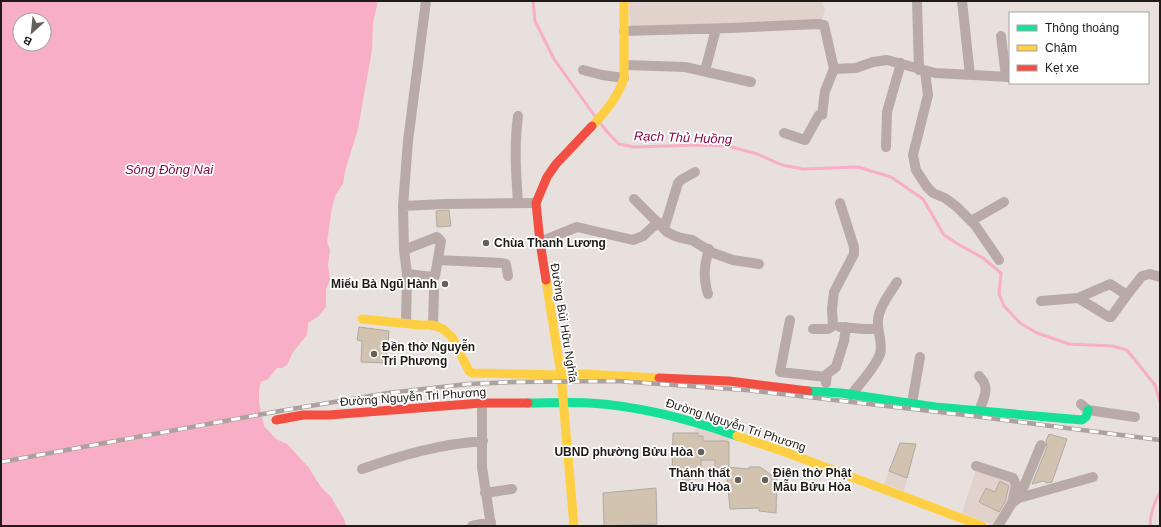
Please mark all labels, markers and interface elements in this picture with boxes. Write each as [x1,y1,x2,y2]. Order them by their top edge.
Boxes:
north arrow [12,12,52,52]
legend [1009,12,1149,84]
text: Thông thoáng [1045,21,1119,35]
text: B [21,34,34,48]
text: Chậm [1045,41,1077,55]
text: Kẹt xe [1045,61,1079,75]
water label: Rạch Thủ Huồng [634,128,733,147]
water label: Sông Đồng Nai [125,162,214,177]
place label: Chùa Thanh Lương [494,236,606,250]
marker: Chùa Thanh Lương [481,238,491,248]
street label: Đường Bùi Hữu Nghĩa [548,262,580,384]
place label: Miếu Bà Ngũ Hành [331,277,437,291]
marker: Miếu Bà Ngũ Hành [440,279,450,289]
place label: Đền thờ Nguyễn Tri Phương [382,339,475,368]
marker: Đền thờ Nguyễn Tri Phương [369,349,379,359]
street label: Đường Nguyễn Tri Phương [339,384,487,409]
street label: Đường Nguyễn Tri Phương [664,395,808,454]
place label: UBND phường Bửu Hòa [554,445,693,459]
marker: UBND phường Bửu Hòa [696,447,706,457]
place label: Thánh thất Bửu Hòa [669,466,730,494]
place label: Điện thờ Phật Mẫu Bửu Hòa [773,466,852,494]
marker: Thánh thất Bửu Hòa [733,475,743,485]
marker: Điện thờ Phật Mẫu Bửu Hòa [760,475,770,485]

